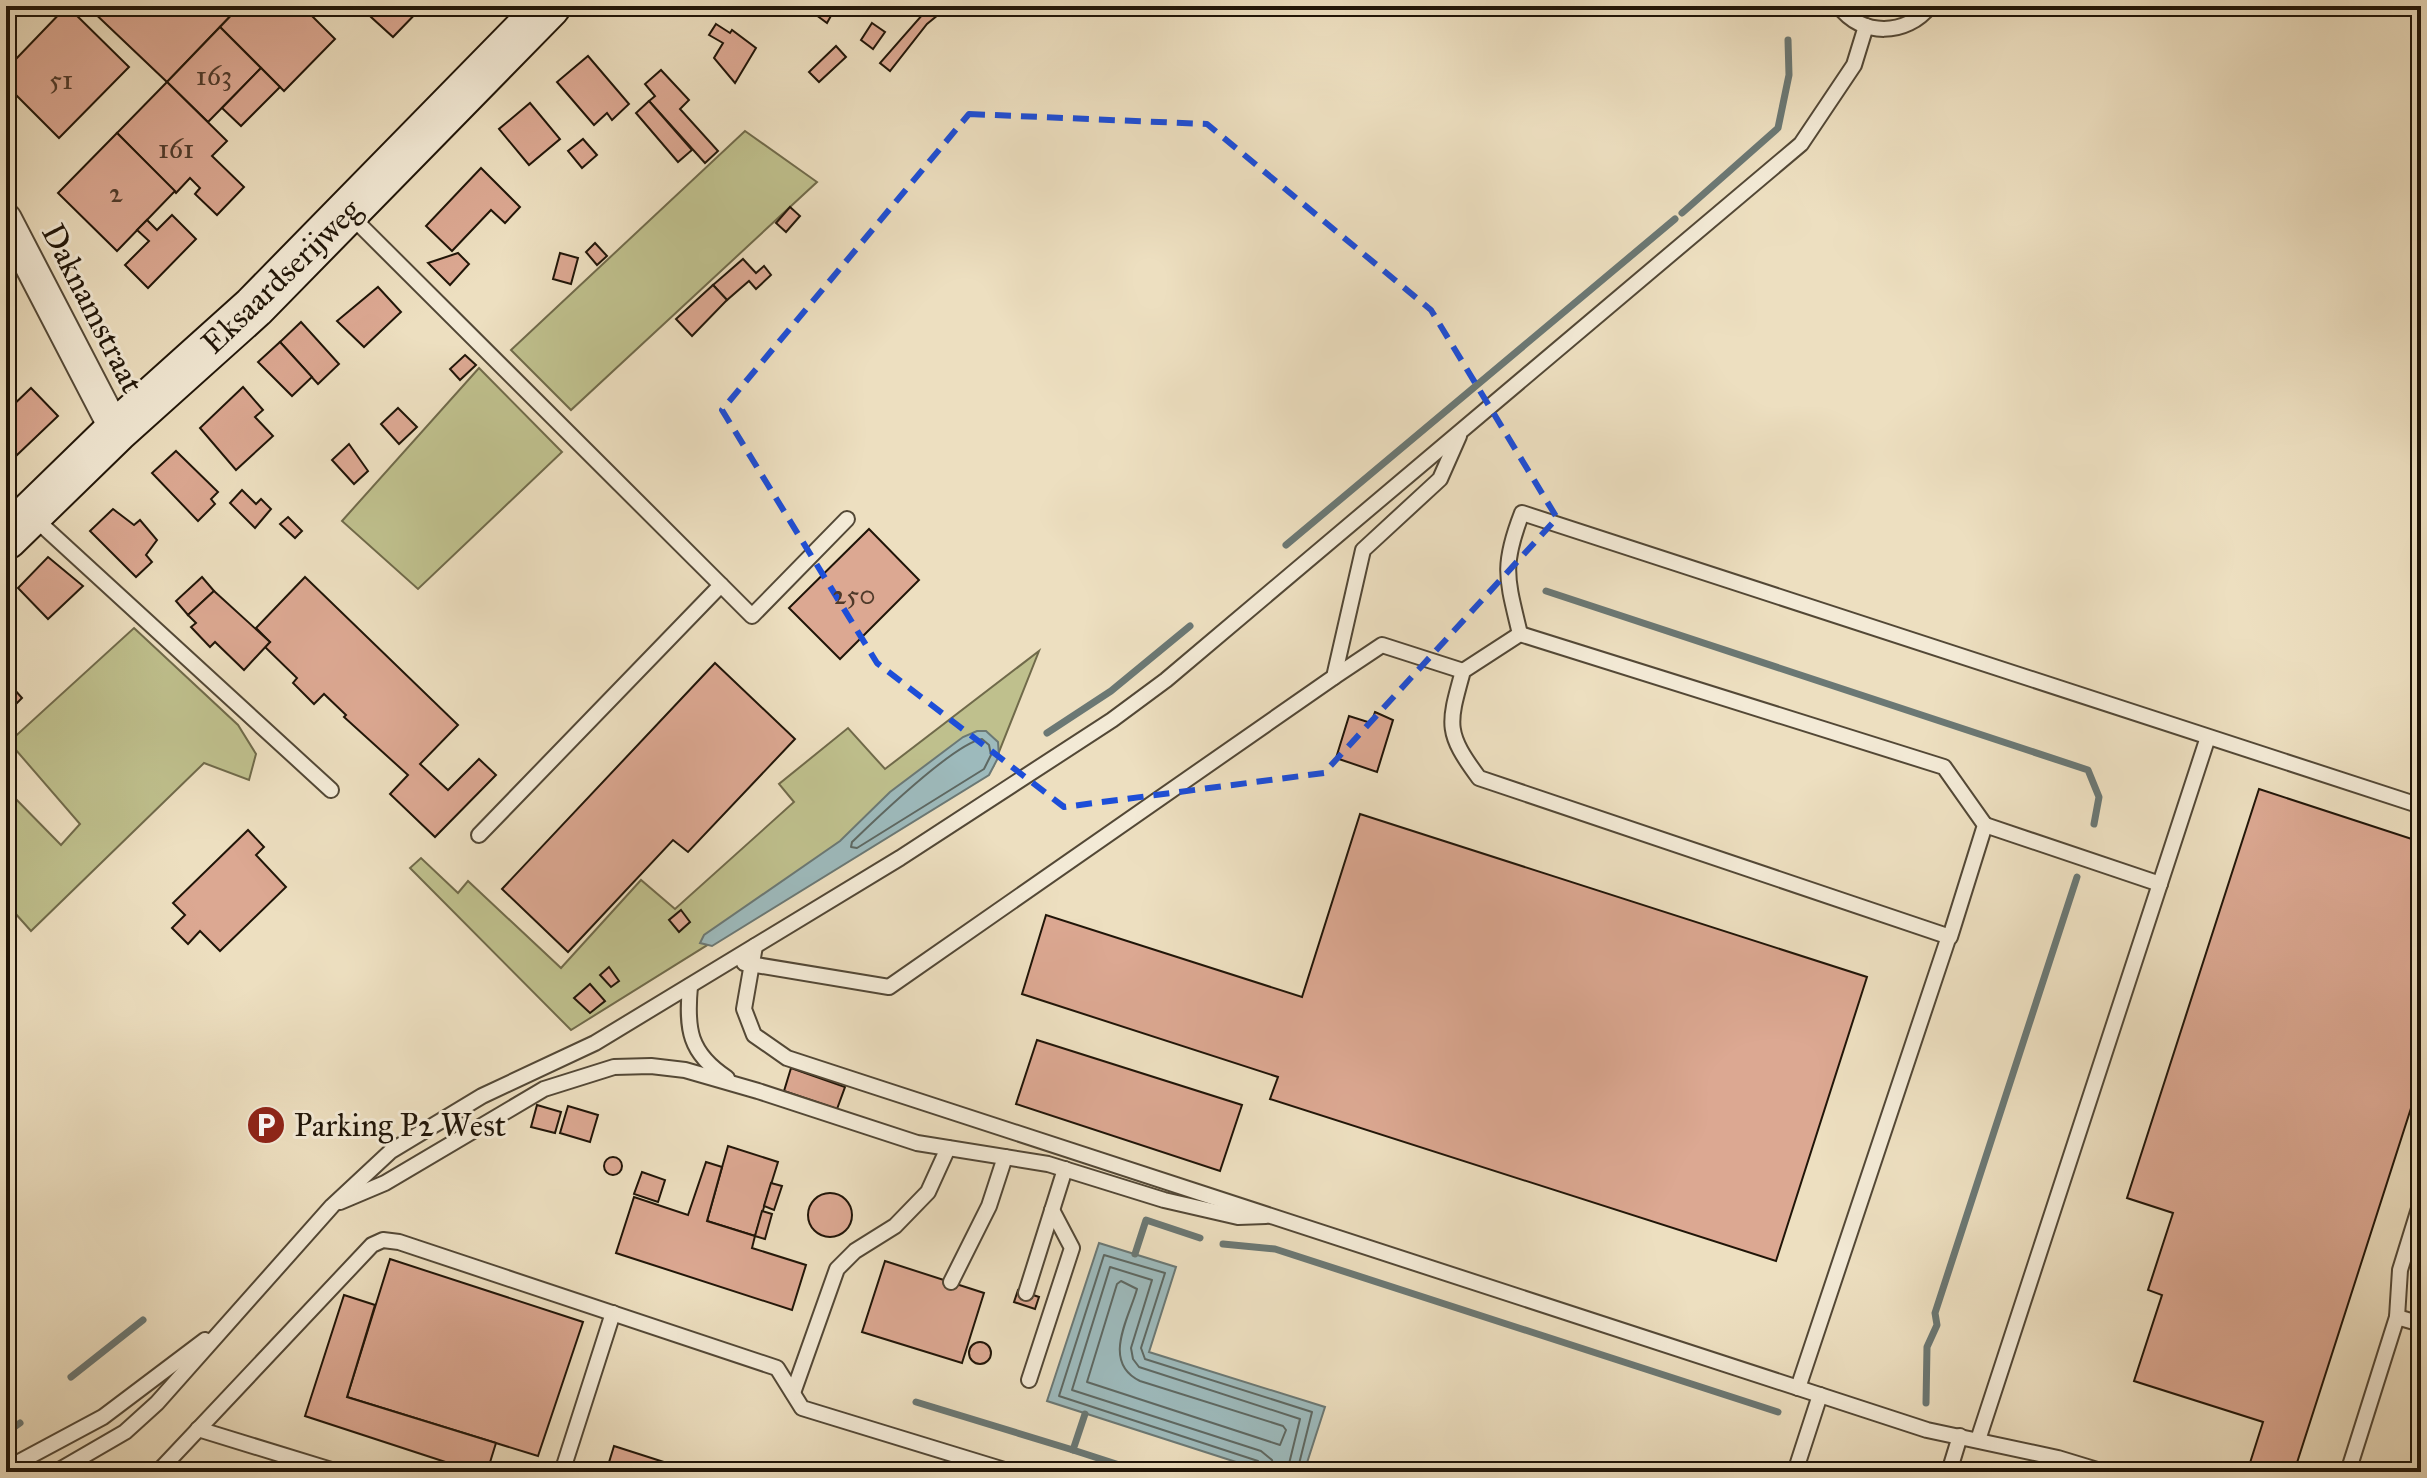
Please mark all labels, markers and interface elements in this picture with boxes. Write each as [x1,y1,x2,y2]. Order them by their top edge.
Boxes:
house number: 163 [196,58,232,93]
house number: 51 [49,62,73,97]
house number: 161 [158,131,194,166]
house number: 2 [109,175,123,210]
street label: Eksaardserijweg [193,190,370,362]
street label: Daknamstraat [33,217,152,399]
house number: 250 [833,577,875,612]
parking icon: Parking P2 West [245,1104,287,1146]
place label: Parking P2 West [294,1106,506,1145]

